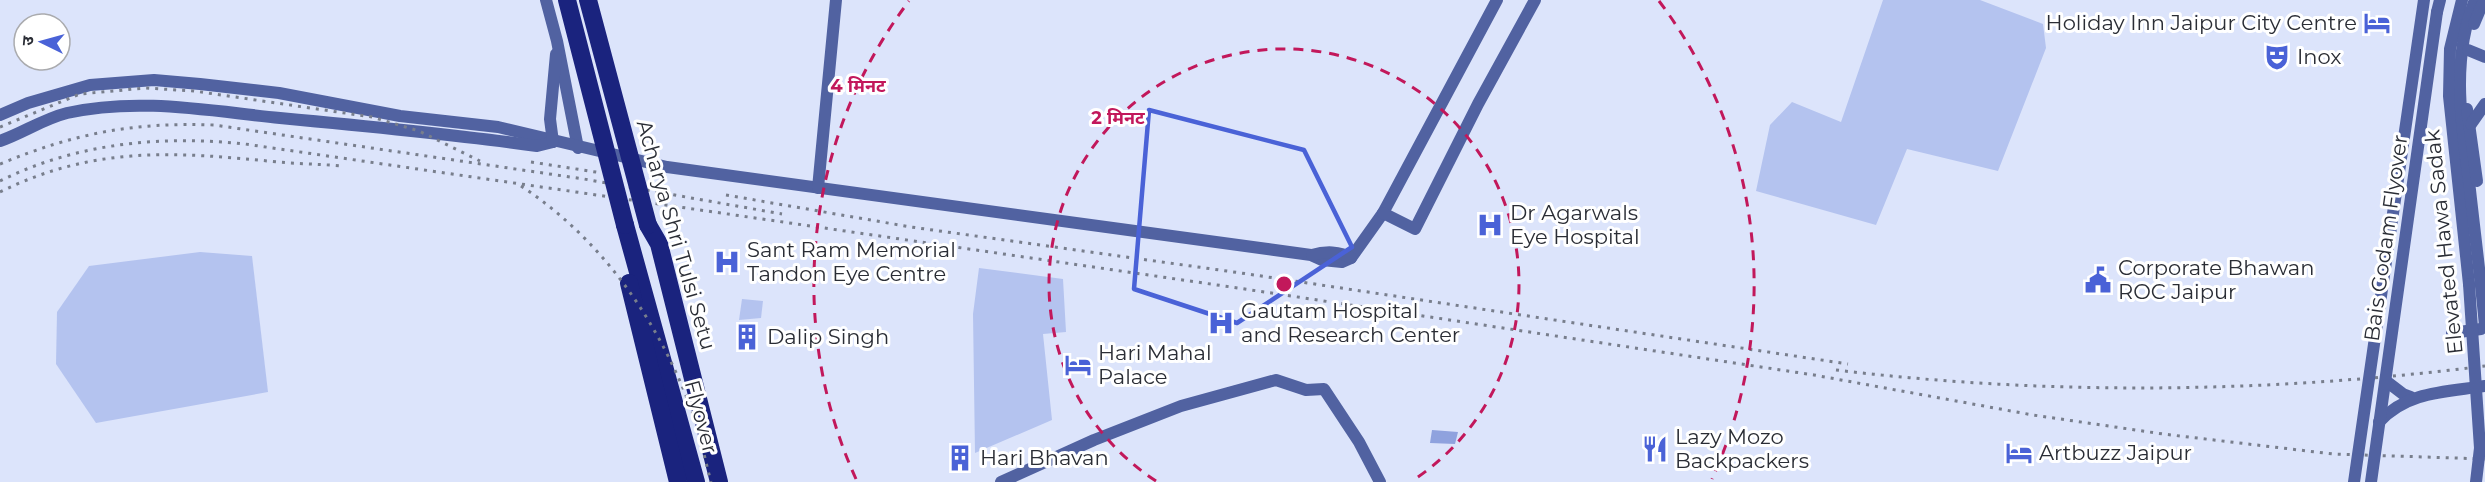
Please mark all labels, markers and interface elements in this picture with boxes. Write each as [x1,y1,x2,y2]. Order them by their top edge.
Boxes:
hotel icon: Holiday Inn Jaipur City Centre [2362,8,2392,38]
place label: Holiday Inn Jaipur City Centre [2046,10,2357,35]
north arrow [12,12,72,72]
text: उ [18,35,37,46]
theatre icon: Inox [2262,42,2292,72]
place label: Inox [2297,44,2342,69]
text: 4 मिनट [830,75,886,97]
text: 2 मिनट [1091,107,1145,129]
street label: Acharya Shri Tulsi Setu [632,117,721,353]
street label: Elevated Hawa Sadak [2419,128,2468,356]
street label: Bais Godam Flyover [2359,133,2412,343]
place label: Dr Agarwals Eye Hospital [1510,200,1640,249]
hospital icon: Dr Agarwals Eye Hospital [1475,210,1505,240]
place label: Sant Ram Memorial Tandon Eye Centre [747,237,956,286]
hospital icon: Sant Ram Memorial Tandon Eye Centre [712,247,742,277]
place label: Corporate Bhawan ROC Jaipur [2118,255,2314,304]
public building icon: Corporate Bhawan ROC Jaipur [2083,265,2113,295]
centre of rings [1274,274,1294,294]
place label: Gautam Hospital and Research Center [1241,298,1460,347]
hospital icon: Gautam Hospital and Research Center [1206,308,1236,338]
building icon: Dalip Singh [732,322,762,352]
place label: Dalip Singh [767,324,889,349]
place label: Hari Mahal Palace [1098,340,1212,389]
hotel icon: Hari Mahal Palace [1063,350,1093,380]
street label: Flyover [680,377,723,456]
place label: Lazy Mozo Backpackers [1675,424,1809,473]
restaurant icon: Lazy Mozo Backpackers [1640,434,1670,464]
hotel icon: Artbuzz Jaipur [2004,438,2034,468]
place label: Artbuzz Jaipur [2039,440,2192,465]
building icon: Hari Bhavan [945,443,975,473]
place label: Hari Bhavan [980,445,1109,470]

